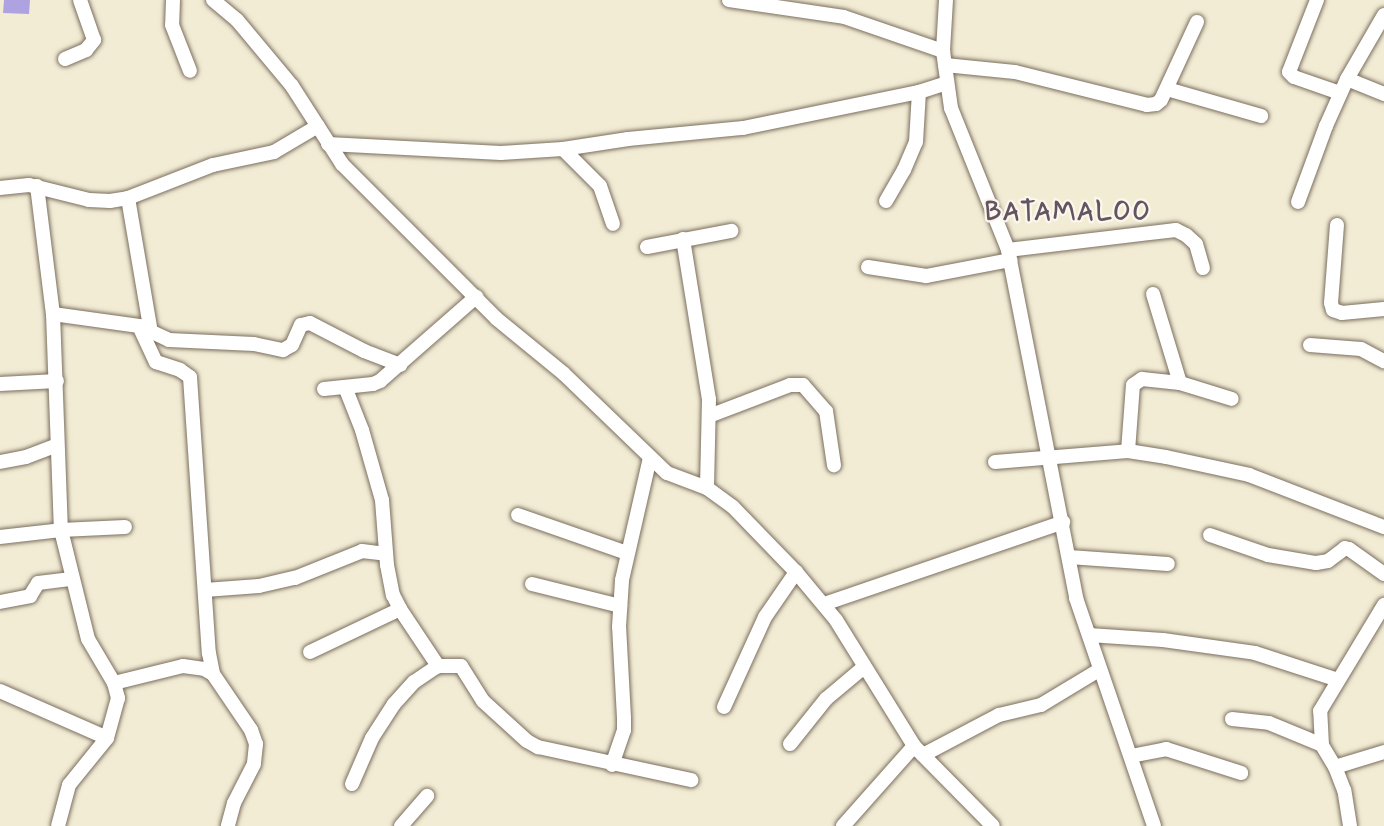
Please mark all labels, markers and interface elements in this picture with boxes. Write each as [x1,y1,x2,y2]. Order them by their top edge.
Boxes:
district label: BATAMALOO [985,198,1151,230]

